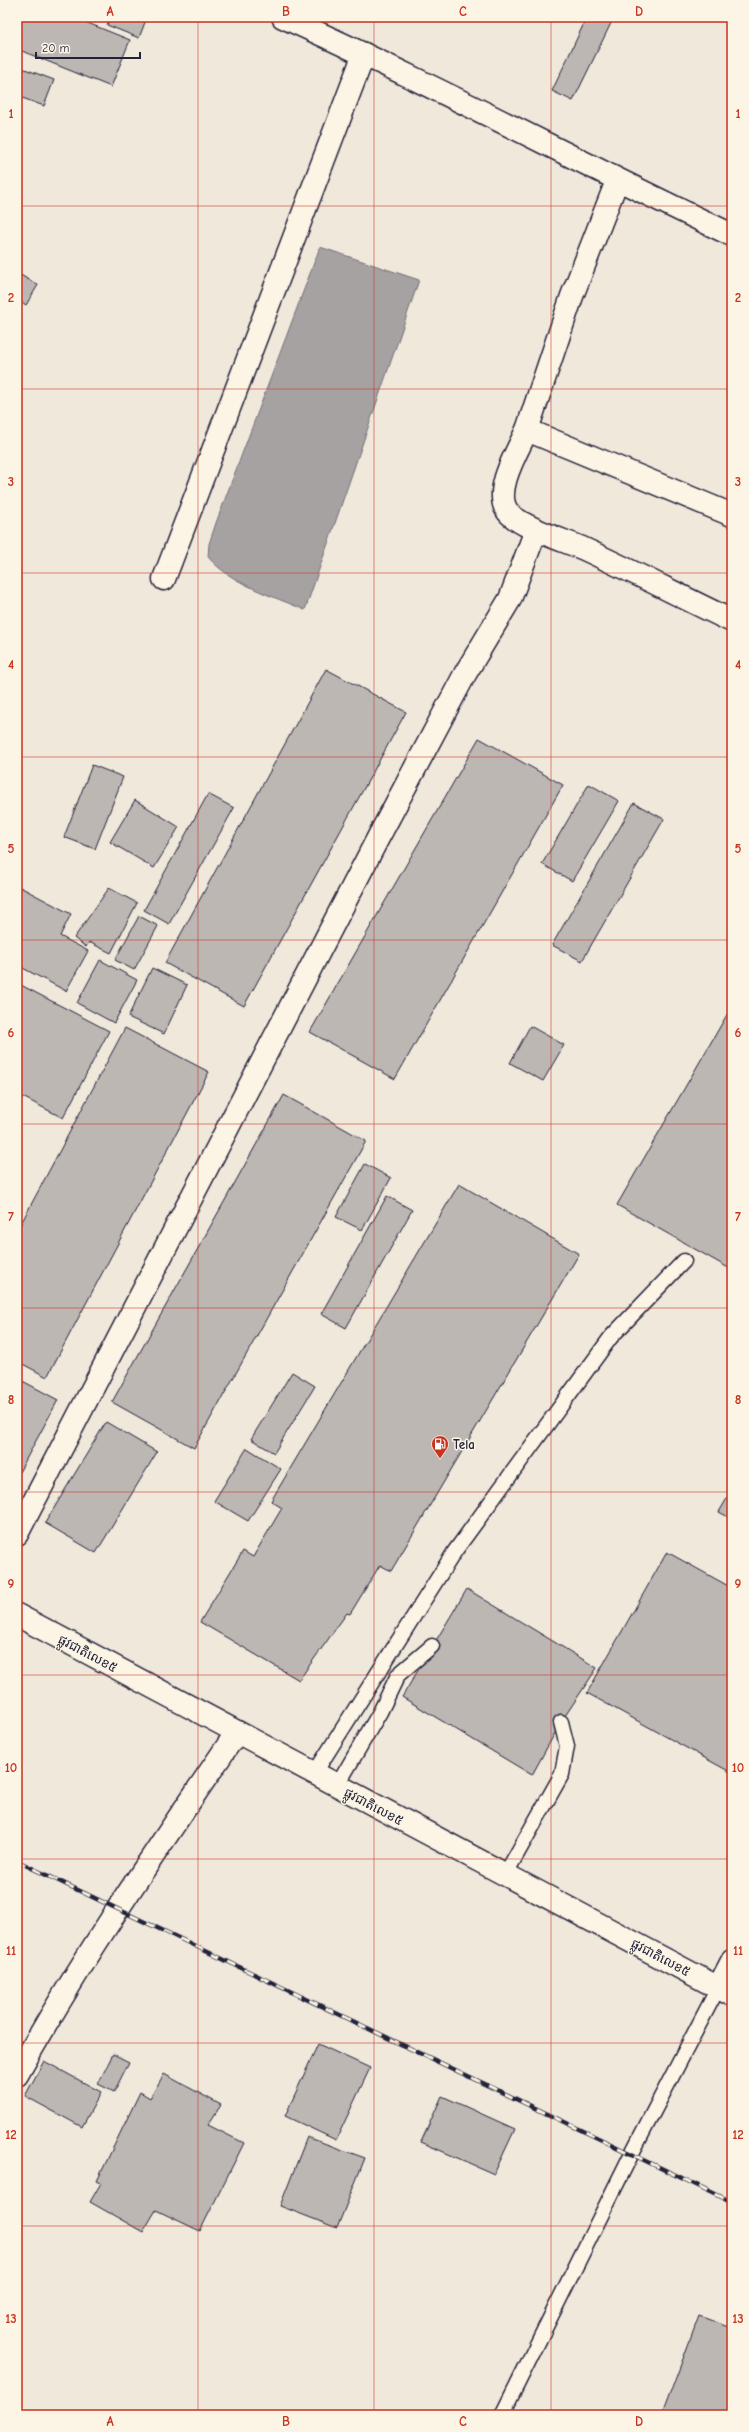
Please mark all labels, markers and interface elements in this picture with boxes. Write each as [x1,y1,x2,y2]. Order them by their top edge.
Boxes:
text: A [106,4,114,19]
text: B [282,4,290,19]
text: C [459,4,467,19]
text: D [635,4,643,19]
scale bar [36,34,140,60]
text: 20 m [42,41,70,55]
text: 1 [8,106,14,121]
text: 1 [735,106,741,121]
text: 2 [8,290,14,305]
text: 2 [735,290,741,305]
text: 3 [8,474,14,489]
text: 3 [735,474,741,489]
text: 4 [8,657,14,672]
text: 4 [735,657,741,672]
text: 5 [8,841,15,856]
text: 5 [735,841,742,856]
text: 6 [8,1025,15,1040]
text: 6 [735,1025,742,1040]
text: 7 [8,1209,14,1224]
text: 7 [735,1209,741,1224]
text: 8 [8,1392,14,1407]
text: 8 [735,1392,741,1407]
fuel station icon: Tela [430,1434,450,1459]
place label: Tela [453,1437,475,1452]
text: 9 [8,1576,15,1591]
text: 9 [735,1576,742,1591]
street label: ផ្លូវជាតិលេខ៥ [54,1632,120,1679]
text: 10 [5,1760,17,1775]
text: 10 [732,1760,744,1775]
street label: ផ្លូវជាតិលេខ៥ [340,1785,406,1832]
street label: ផ្លូវជាតិលេខ៥ [627,1936,693,1983]
text: 11 [6,1943,16,1958]
text: 11 [733,1943,743,1958]
text: 12 [5,2127,17,2142]
text: 12 [732,2127,744,2142]
text: 13 [5,2311,17,2326]
text: 13 [732,2311,744,2326]
text: A [106,2414,114,2429]
text: B [282,2414,290,2429]
text: C [459,2414,467,2429]
text: D [635,2414,643,2429]

